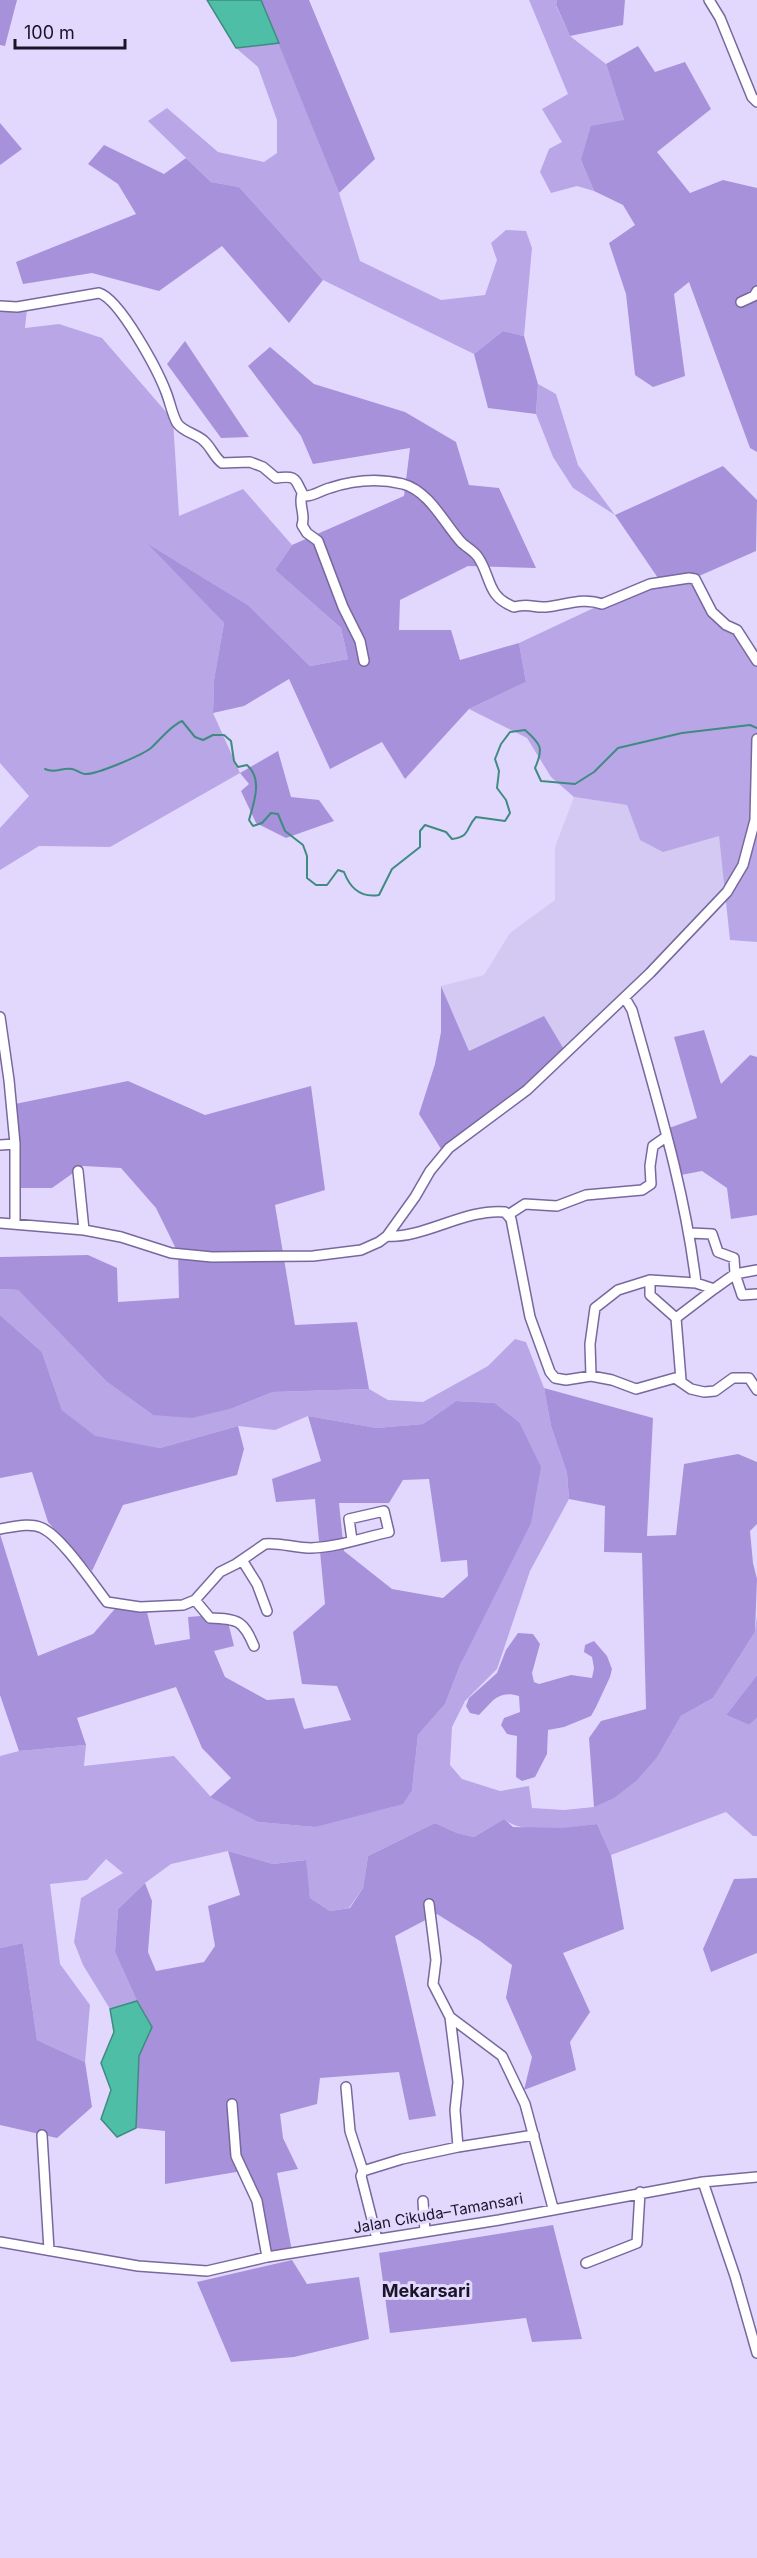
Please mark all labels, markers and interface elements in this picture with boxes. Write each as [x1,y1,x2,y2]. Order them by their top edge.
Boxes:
scale bar [15,12,124,50]
text: 100 m [24,22,75,43]
street label: Jalan Cikuda–Tamansari [352,2189,524,2237]
district label: Mekarsari [382,2280,470,2301]

